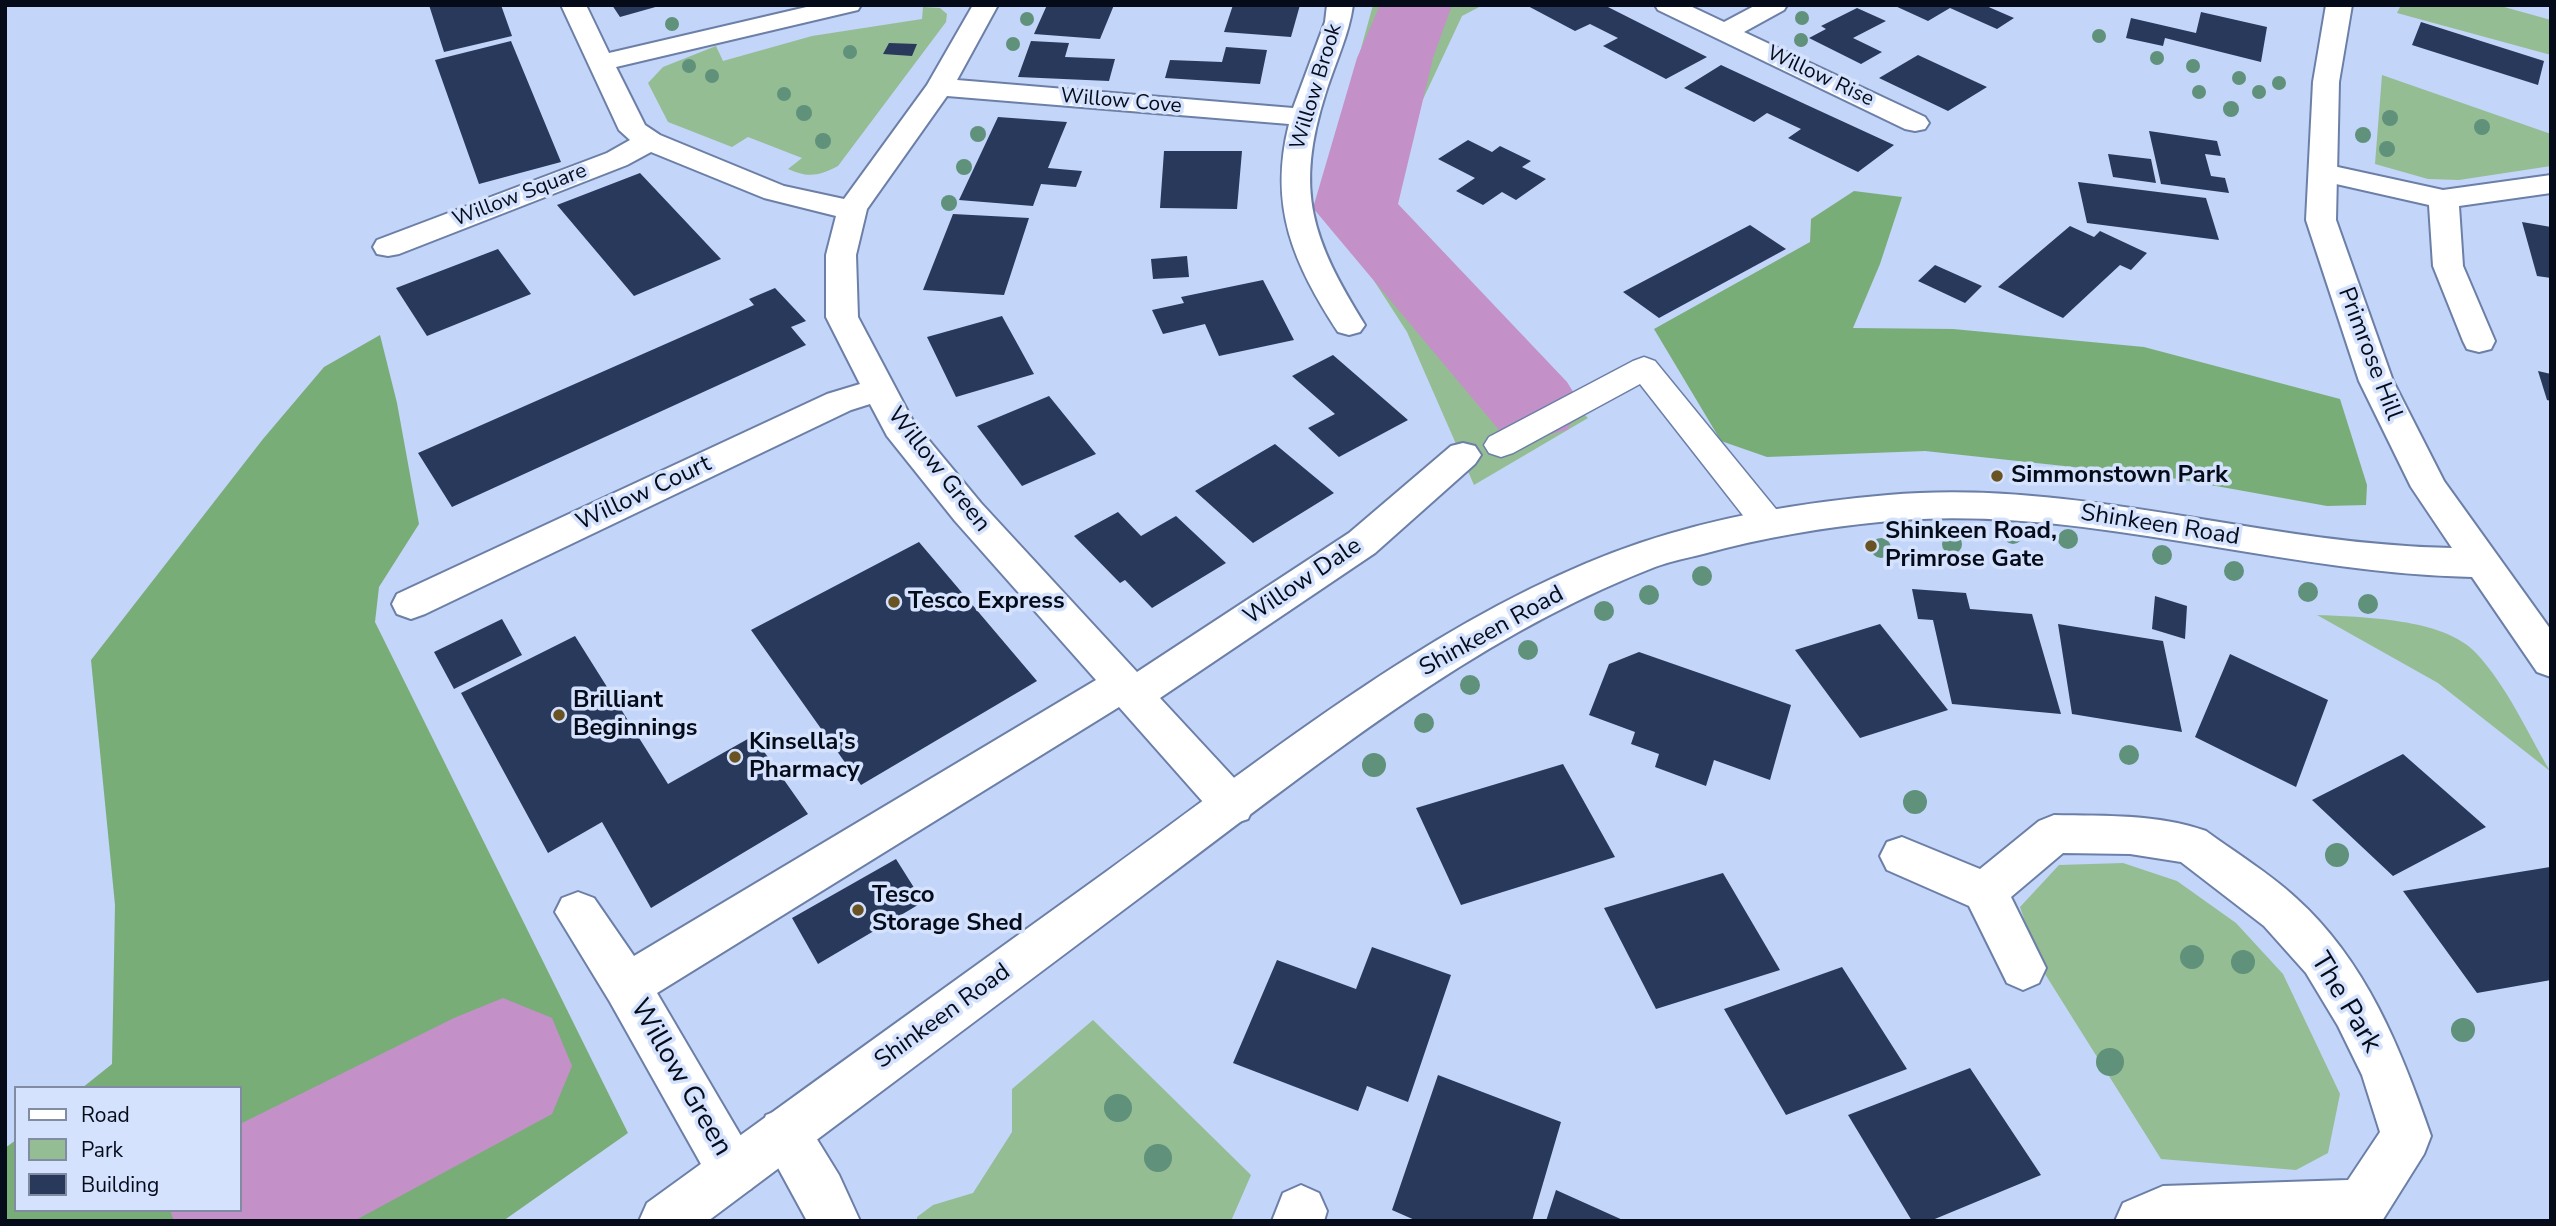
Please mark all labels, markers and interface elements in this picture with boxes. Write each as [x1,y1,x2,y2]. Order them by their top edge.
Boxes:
street label: Willow Brook [1286,21,1348,153]
street label: Willow Rise [1763,41,1877,113]
street label: Willow Cove [1059,84,1183,120]
street label: Willow Square [449,159,591,233]
street label: Primrose Hill [2330,284,2408,424]
street label: Willow Green [880,402,996,538]
street label: Willow Court [572,450,716,538]
place label: Simmonstown Park [2011,462,2228,490]
marker: Simmonstown Park [1989,468,2005,484]
street label: Shinkeen Road [2079,499,2241,553]
place label: Shinkeen Road, Primrose Gate [1885,518,2057,574]
street label: Willow Dale [1239,532,1367,632]
marker: Shinkeen Road, Primrose Gate [1863,538,1879,554]
street label: Shinkeen Road [1415,581,1569,683]
place label: Tesco Express [908,588,1065,616]
marker: Tesco Express [886,594,902,610]
place label: Brilliant Beginnings [573,687,698,743]
marker: Brilliant Beginnings [551,707,567,723]
place label: Kinsella's Pharmacy [749,729,860,785]
marker: Kinsella's Pharmacy [727,749,743,765]
place label: Tesco Storage Shed [872,882,1023,938]
marker: Tesco Storage Shed [850,902,866,918]
street label: The Park [2302,947,2388,1059]
street label: Shinkeen Road [870,958,1016,1076]
street label: Willow Green [622,994,738,1162]
legend [14,1086,242,1212]
text: Road [81,1101,130,1129]
text: Park [81,1136,123,1164]
text: Building [81,1171,159,1199]

